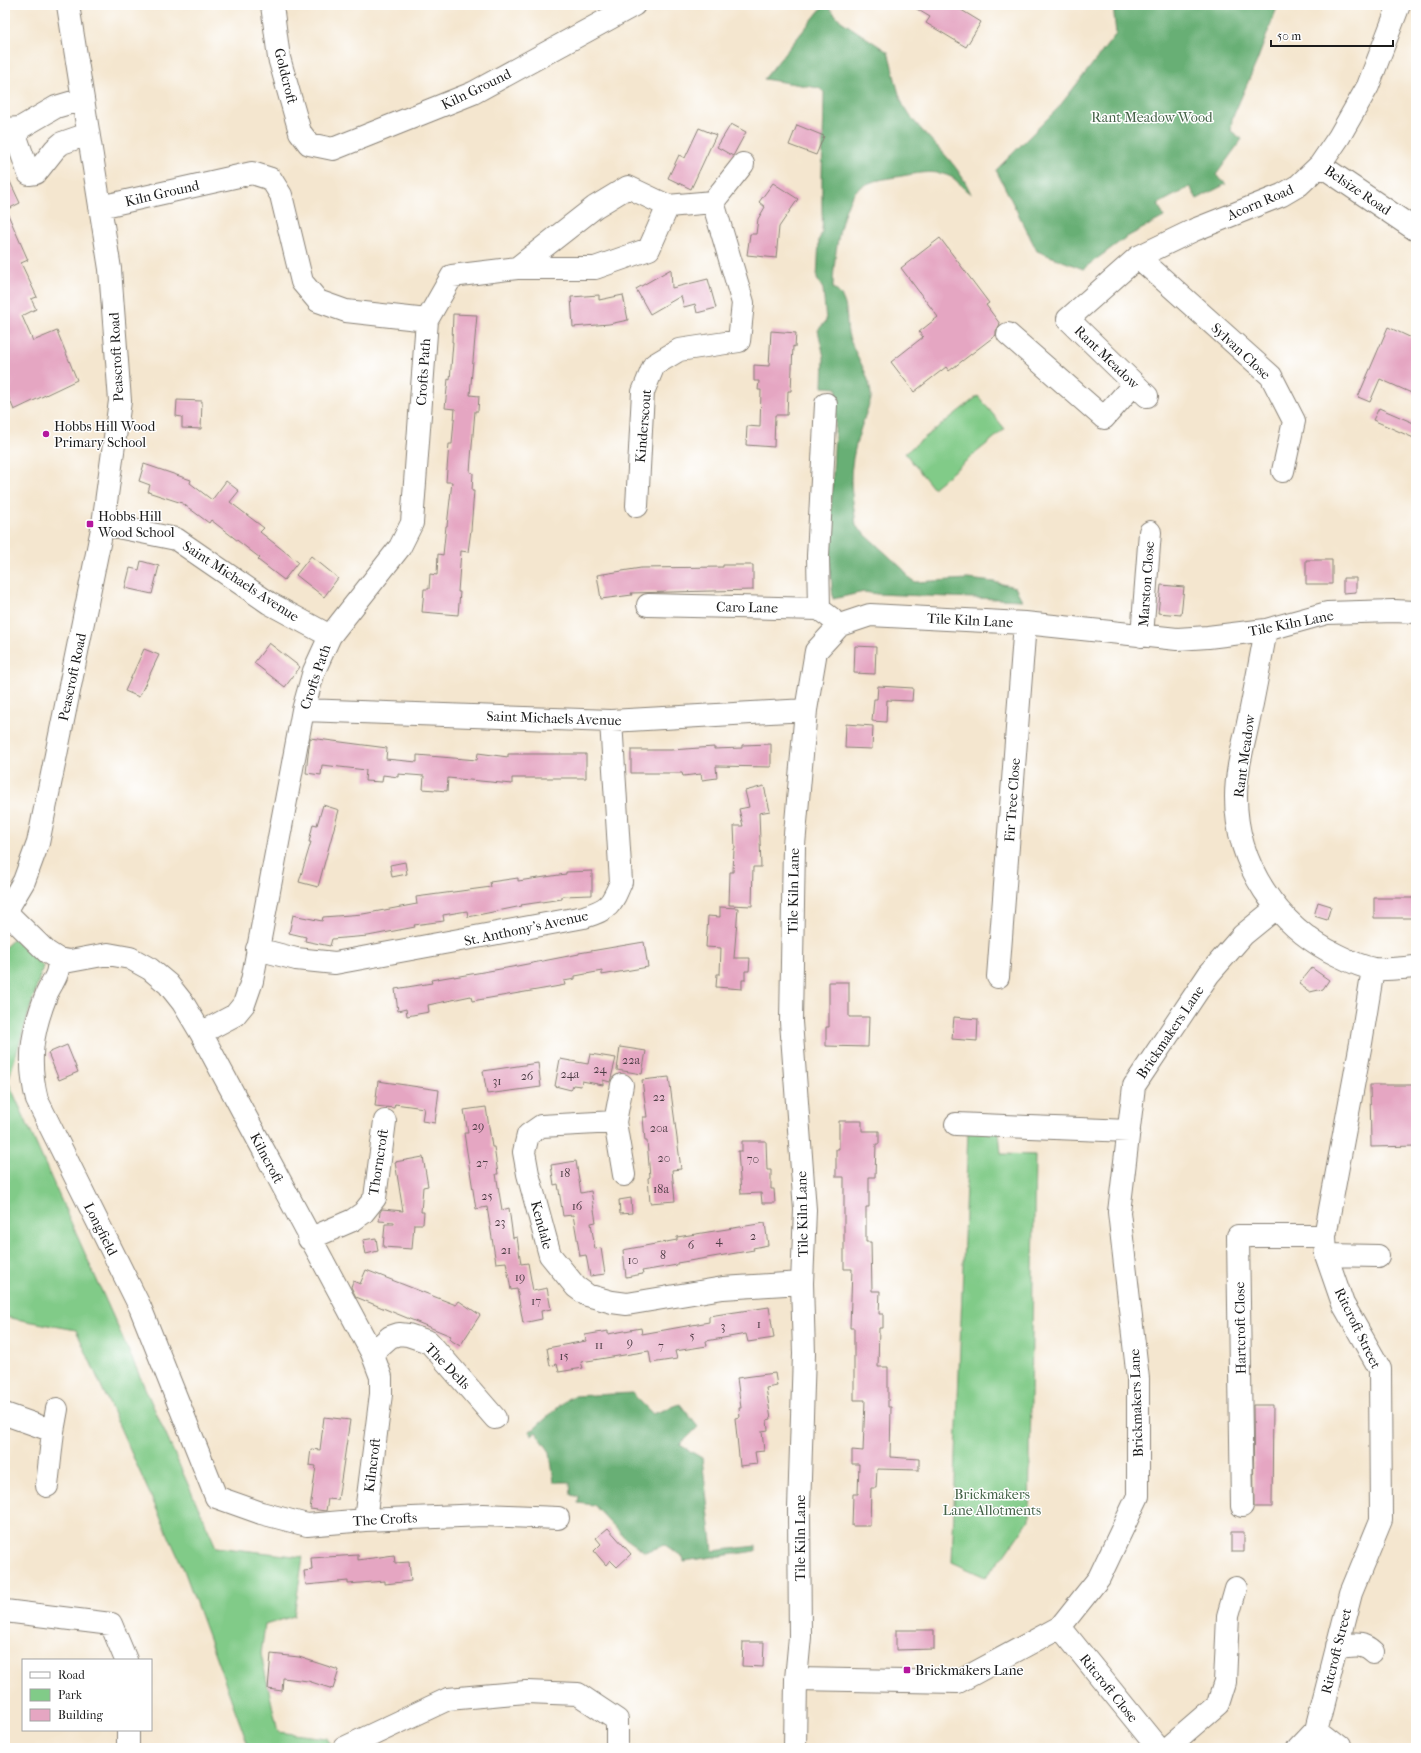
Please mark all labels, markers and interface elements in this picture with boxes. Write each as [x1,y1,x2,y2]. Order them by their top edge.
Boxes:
scale bar [1271,22,1393,48]
text: 50 m [1277,29,1301,43]
street label: Goldcroft [270,46,301,106]
street label: Kiln Ground [438,65,514,114]
park label: Rant Meadow Wood [1091,109,1213,126]
street label: Belsize Road [1321,162,1394,219]
street label: Kiln Ground [123,177,201,210]
street label: Acorn Road [1224,181,1296,224]
street label: Peascroft Road [106,311,127,402]
street label: Sylvan Close [1207,320,1274,383]
street label: Rant Meadow [1071,322,1143,393]
street label: Crofts Path [413,338,434,406]
street label: Kinderscout [632,388,655,464]
place label: Hobbs Hill Wood Primary School [54,418,156,451]
marker: Hobbs Hill Wood Primary School [41,429,51,439]
place label: Hobbs Hill Wood School [97,508,175,541]
marker: Hobbs Hill Wood School [85,519,95,529]
street label: Saint Michaels Avenue [179,537,302,625]
street label: Marston Close [1135,541,1158,627]
street label: Caro Lane [716,598,778,617]
street label: Tile Kiln Lane [1247,607,1335,640]
street label: Tile Kiln Lane [926,610,1014,631]
street label: Peascroft Road [55,631,90,723]
street label: Crofts Path [296,642,335,712]
street label: Saint Michaels Avenue [486,708,622,729]
street label: Rant Meadow [1230,713,1259,799]
street label: Fir Tree Close [1001,757,1024,843]
street label: Tile Kiln Lane [784,848,803,934]
street label: St. Anthony's Avenue [462,907,590,950]
street label: Brickmakers Lane [1133,982,1208,1082]
house number: 22a [622,1053,640,1067]
house number: 24 [593,1062,608,1076]
house number: 24a [561,1067,580,1081]
house number: 26 [521,1069,534,1083]
house number: 31 [492,1074,502,1088]
house number: 22 [653,1090,665,1104]
house number: 29 [472,1119,484,1133]
house number: 20a [650,1121,669,1135]
street label: Thorncroft [365,1128,392,1197]
street label: Kilncroft [246,1130,287,1186]
house number: 20 [658,1151,670,1165]
house number: 70 [747,1152,759,1166]
house number: 27 [476,1156,488,1170]
house number: 18 [560,1166,570,1180]
street label: Tile Kiln Lane [793,1171,812,1257]
house number: 18a [653,1182,669,1196]
house number: 25 [481,1189,493,1203]
street label: Kendale [527,1199,556,1251]
house number: 16 [572,1199,583,1213]
street label: Longfield [80,1200,121,1259]
house number: 23 [494,1215,506,1229]
house number: 2 [750,1229,756,1243]
house number: 4 [715,1233,723,1247]
house number: 6 [688,1238,695,1252]
house number: 21 [501,1243,511,1257]
house number: 8 [660,1248,666,1262]
house number: 10 [628,1253,638,1267]
house number: 19 [515,1270,525,1284]
street label: Hartcroft Close [1231,1281,1250,1374]
street label: Ritcroft Street [1331,1285,1384,1371]
house number: 17 [531,1294,541,1308]
house number: 1 [757,1317,761,1331]
house number: 3 [721,1319,726,1333]
house number: 5 [689,1329,695,1343]
house number: 9 [627,1335,633,1349]
house number: 11 [595,1338,603,1352]
house number: 7 [658,1339,664,1353]
street label: The Dells [421,1340,474,1393]
street label: Brickmakers Lane [1126,1348,1147,1458]
house number: 15 [559,1349,569,1363]
street label: Kilncroft [361,1437,384,1493]
park label: Brickmakers Lane Allotments [943,1486,1041,1519]
street label: Tile Kiln Lane [792,1495,809,1581]
street label: The Crofts [352,1509,418,1530]
street label: Ritcroft Street [1318,1606,1355,1696]
street label: Ritcroft Close [1076,1651,1141,1726]
legend [22,1659,152,1731]
place label: Brickmakers Lane [915,1662,1024,1679]
marker: Brickmakers Lane [902,1665,912,1675]
text: Road [58,1668,85,1682]
text: Park [58,1688,83,1702]
text: Building [58,1708,103,1722]

